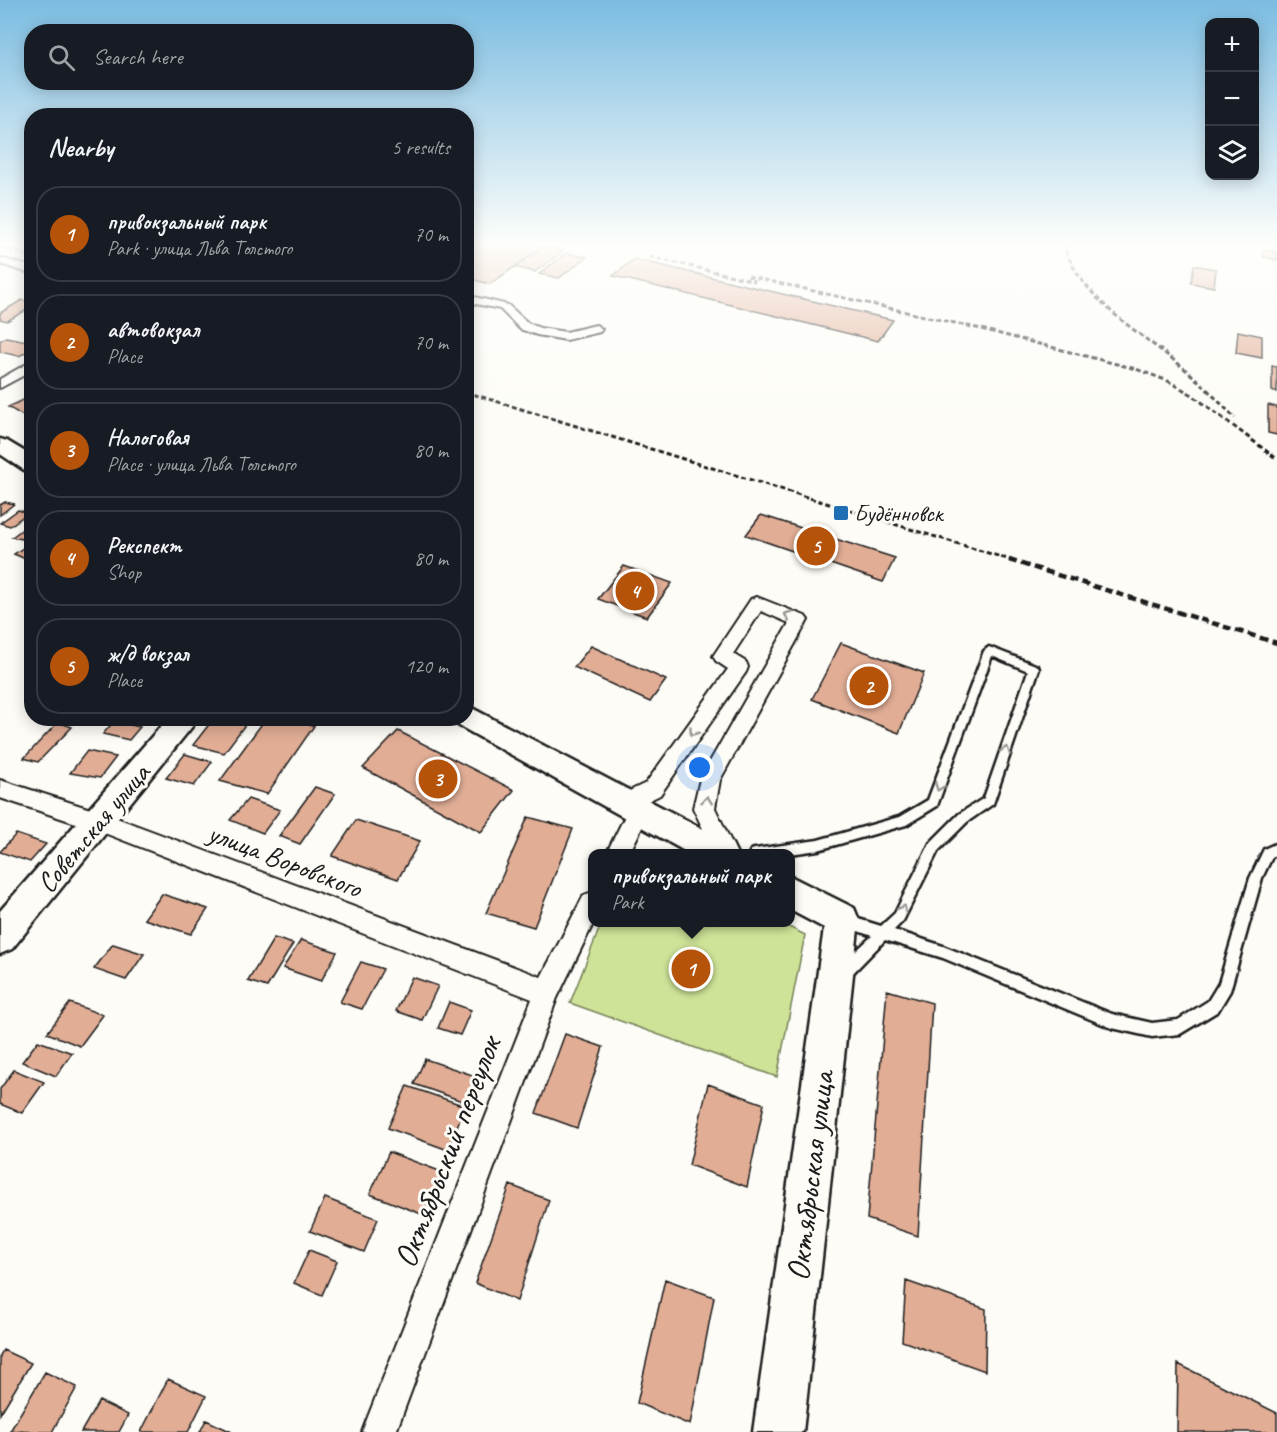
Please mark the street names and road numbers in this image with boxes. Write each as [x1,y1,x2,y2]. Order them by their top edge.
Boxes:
street label: Советская улица [29,755,158,900]
street label: улица Воровского [202,814,369,906]
street label: Октябрьский переулок [384,1028,511,1273]
street label: Октябрьская улица [776,1066,844,1283]

